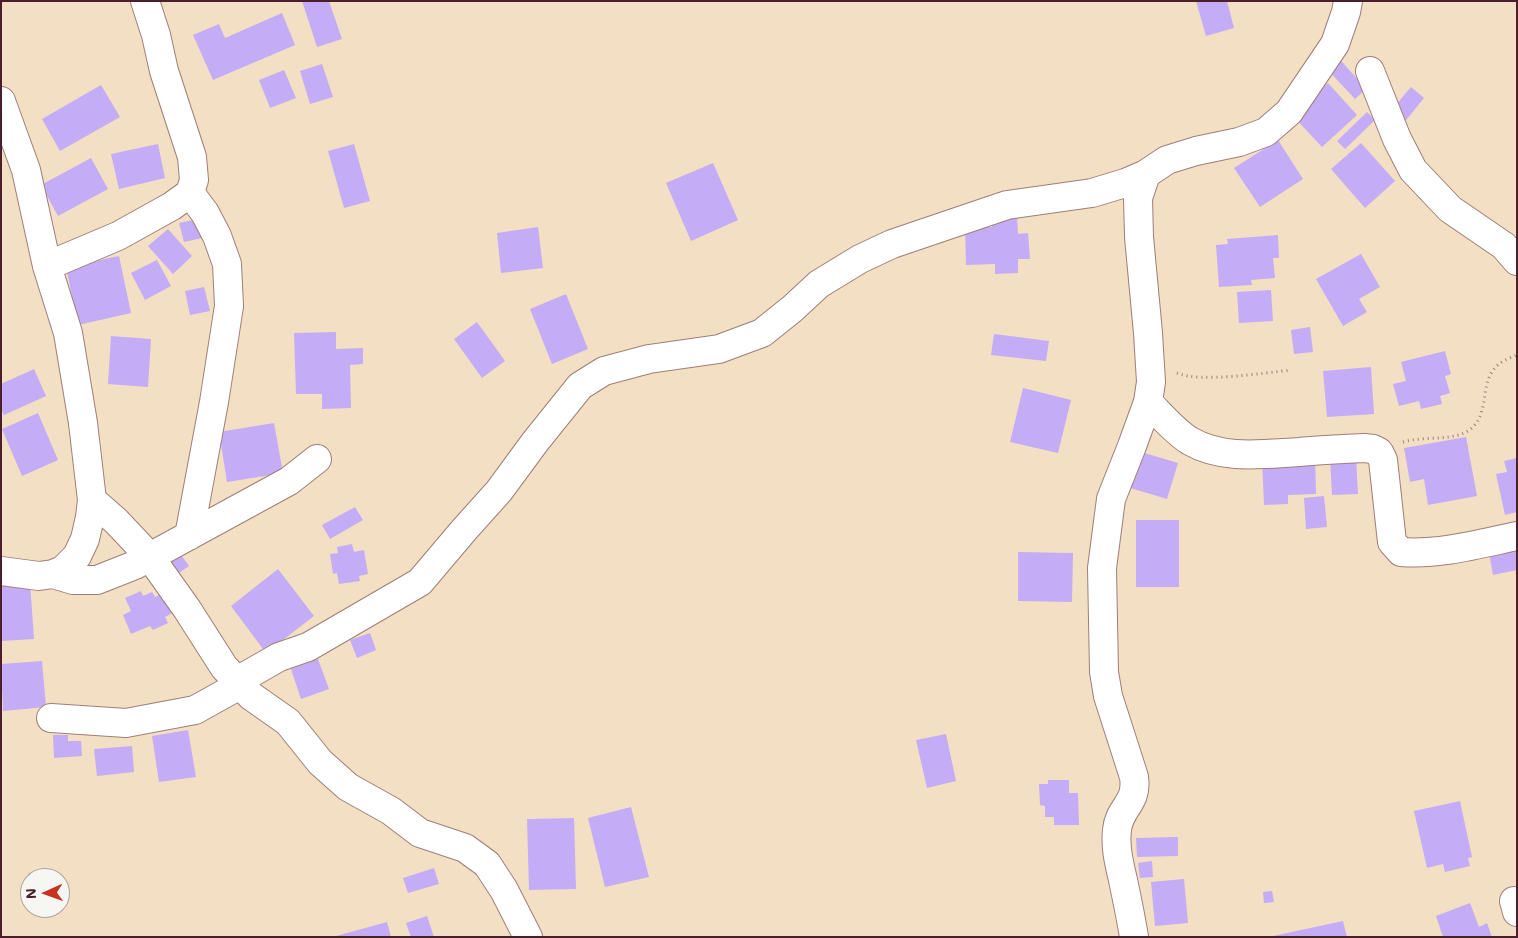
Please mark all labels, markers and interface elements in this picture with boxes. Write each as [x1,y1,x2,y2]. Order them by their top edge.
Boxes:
north arrow [20,868,70,918]
text: N [21,888,40,899]

